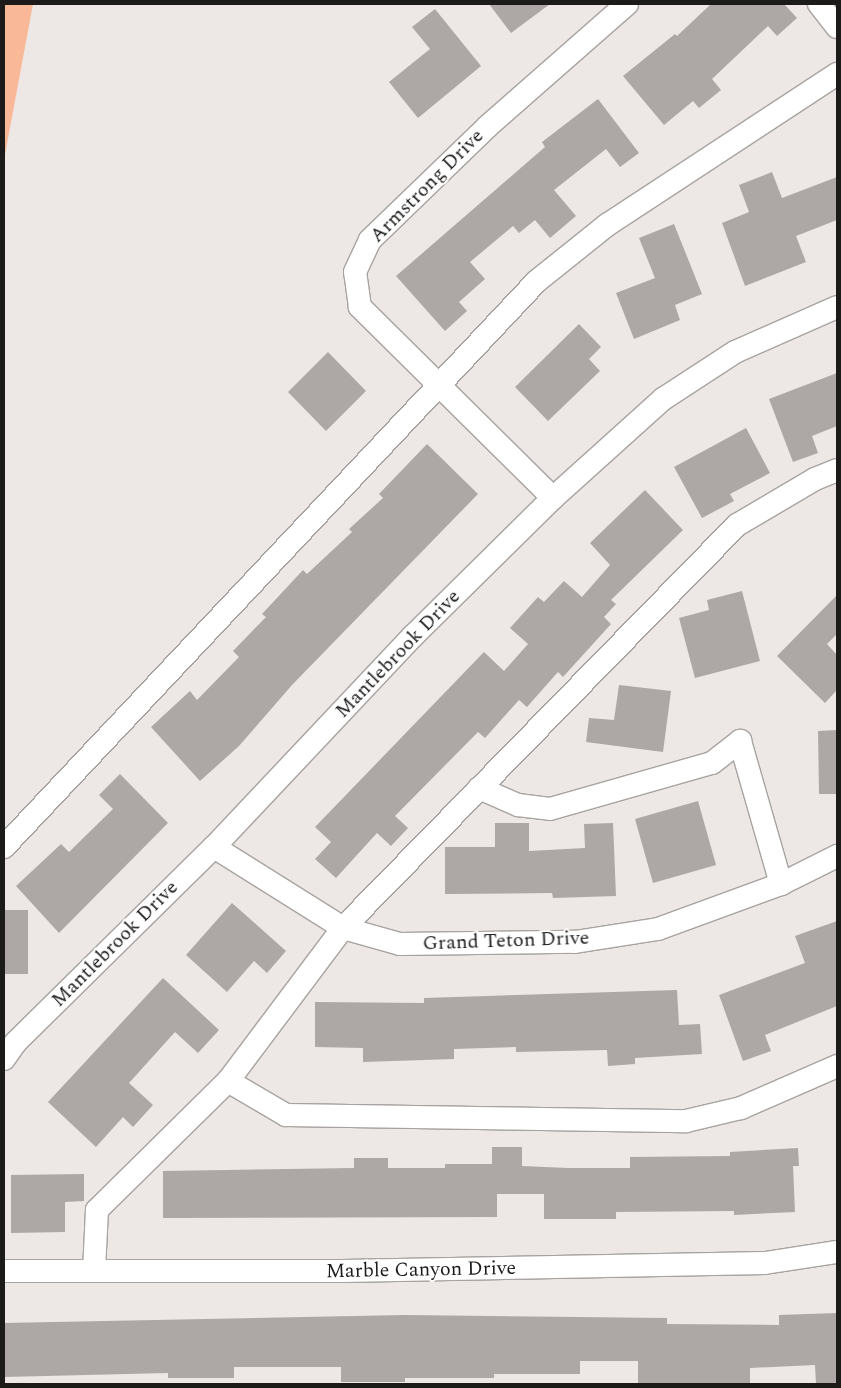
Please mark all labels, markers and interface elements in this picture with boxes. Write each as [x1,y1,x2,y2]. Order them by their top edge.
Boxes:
street label: Armstrong Drive [365,124,489,248]
street label: Mantlebrook Drive [331,585,465,723]
street label: Mantlebrook Drive [47,876,183,1012]
street label: Grand Teton Drive [422,926,590,956]
street label: Marble Canyon Drive [326,1256,516,1284]

